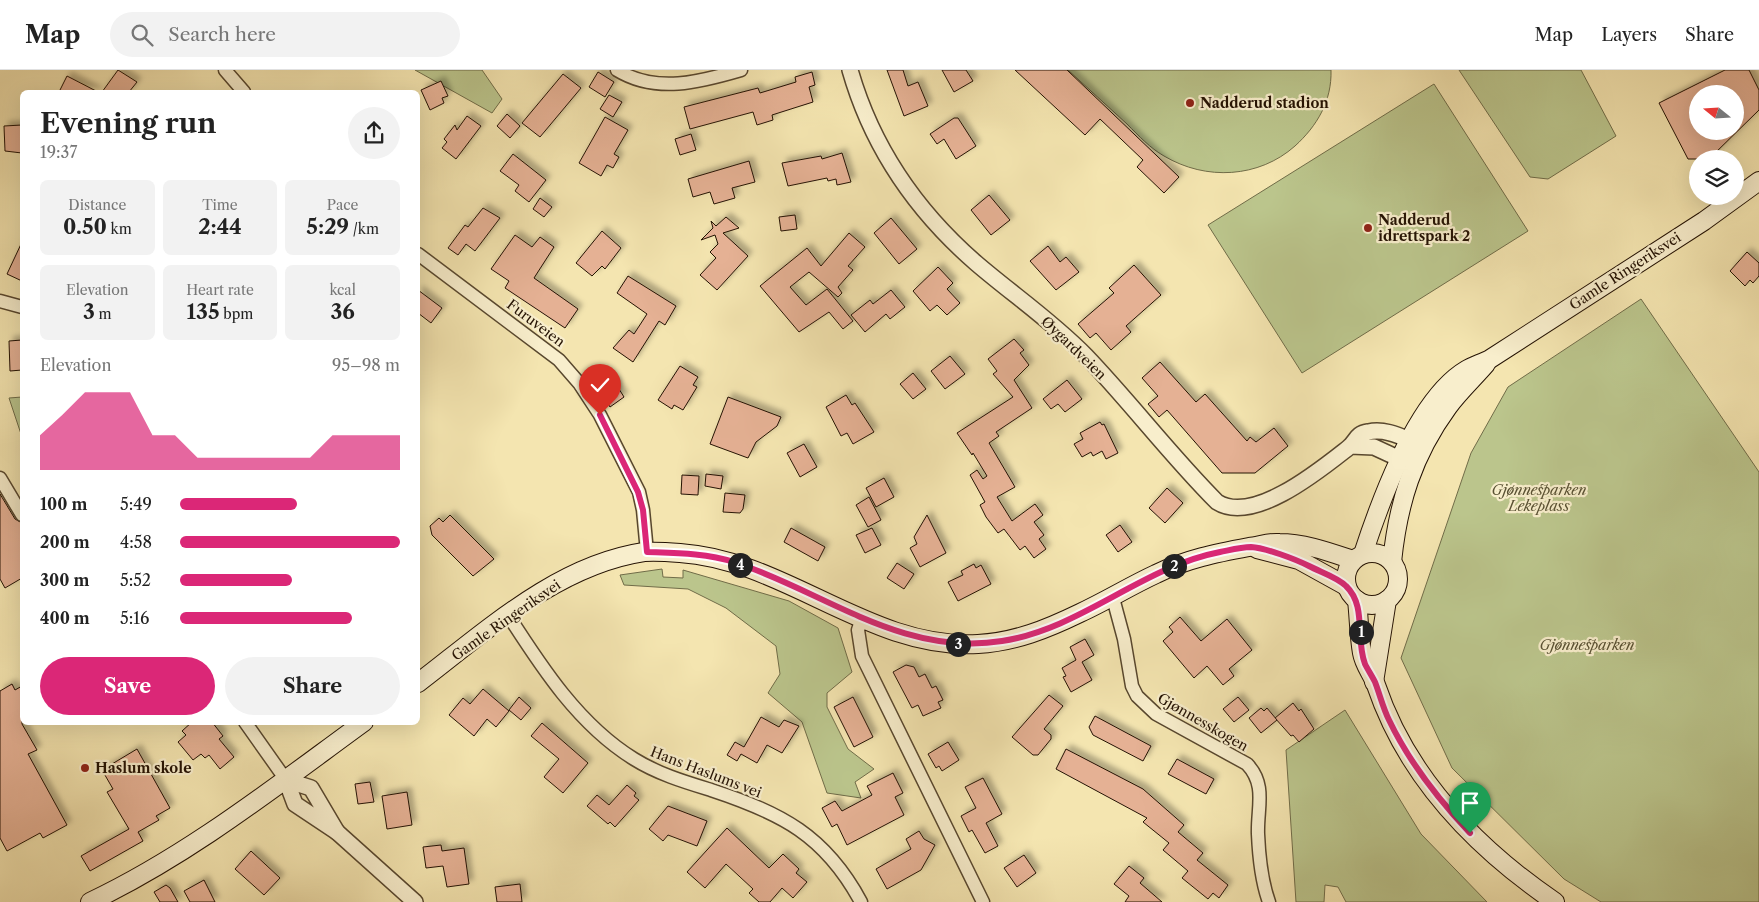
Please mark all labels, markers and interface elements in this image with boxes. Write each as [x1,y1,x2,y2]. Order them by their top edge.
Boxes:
search box [110,12,460,57]
text: Map [25,20,80,49]
icon: search [128,21,156,49]
text: Search here [168,23,276,46]
text: Map [1535,24,1573,46]
text: Layers [1601,24,1657,46]
text: Share [1685,24,1734,46]
north arrow [1689,85,1744,140]
map controls [1689,85,1744,205]
place label: Nadderud stadion [1200,94,1329,112]
marker: Nadderud stadion [1184,97,1196,109]
text: Evening run [40,106,216,140]
button: share [348,107,400,159]
text: 19:37 [40,142,77,162]
button: layers [1689,150,1744,205]
text: Distance [68,196,126,214]
text: Time [202,196,238,214]
text: Pace [327,196,358,214]
place label: Nadderud idrettspark 2 [1378,211,1470,245]
text: 0.50 [63,214,107,239]
text: 2:44 [198,214,242,239]
text: 5:29 [306,214,349,239]
text: km [107,220,132,238]
text: /km [349,220,379,238]
marker: Nadderud idrettspark 2 [1362,222,1374,234]
street label: Gamle Ringeriksvei [1566,228,1684,314]
text: Elevation [66,281,129,299]
text: Heart rate [186,281,254,299]
text: kcal [329,281,356,299]
street label: Furuveien [503,295,569,351]
text: 3 [83,299,95,324]
text: 135 [187,299,220,324]
text: 36 [330,299,355,324]
text: m [95,305,112,323]
text: bpm [220,305,253,323]
street label: Øygardveien [1038,312,1111,384]
text: Elevation [40,355,111,375]
text: 95–98 m [332,355,400,375]
pin [579,364,621,415]
icon: check [586,371,614,399]
park label: Gjønnesparken Lekeplass [1491,481,1587,515]
text: 100 m [40,494,87,514]
text: 5:49 [120,494,152,514]
text: 200 m [40,532,90,552]
text: 4:58 [120,532,152,552]
pin: 4 [728,552,752,578]
pin: 2 [1162,554,1186,578]
text: 4 [736,556,745,574]
text: 2 [1170,557,1179,575]
text: 300 m [40,570,89,590]
text: 5:52 [120,570,151,590]
street label: Gamle Ringeriksvei [448,576,564,664]
text: 400 m [40,608,90,628]
text: 5:16 [120,608,149,628]
pin: 1 [1348,620,1374,644]
text: 1 [1358,623,1365,641]
pin: 3 [946,632,970,656]
text: 3 [955,635,962,653]
park label: Gjønnesparken [1539,636,1635,654]
button: Save [40,657,215,715]
button: Share [225,657,400,715]
street label: Gjønnesskogen [1154,689,1252,755]
street label: Hans Haslums vei [648,743,764,801]
place label: Haslum skole [95,759,192,777]
marker: Haslum skole [79,762,91,774]
pin [1449,782,1491,833]
icon: arrive [1456,789,1484,817]

